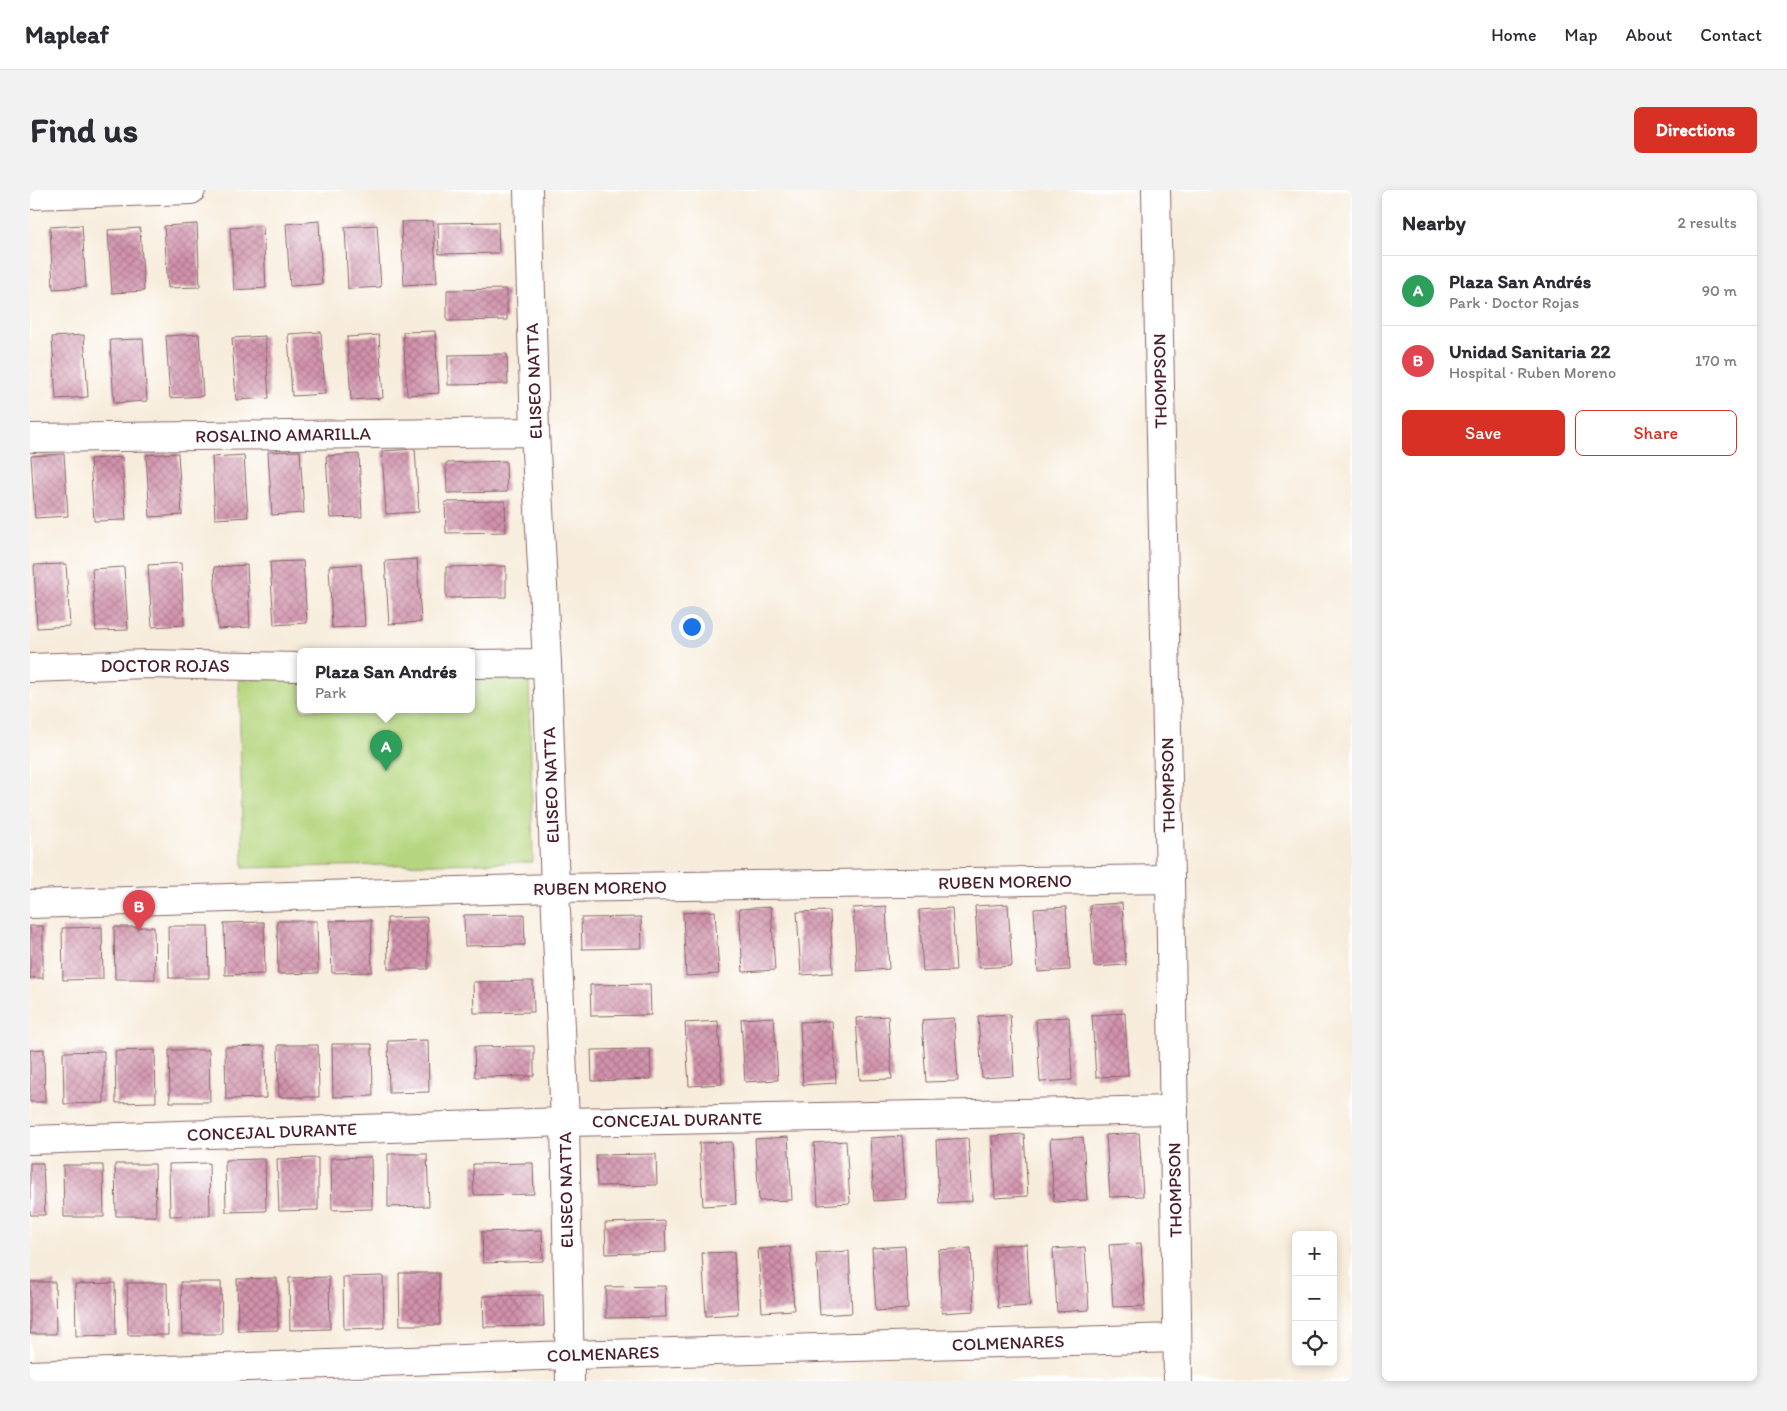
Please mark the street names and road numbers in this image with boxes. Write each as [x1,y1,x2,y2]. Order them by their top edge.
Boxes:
street label: ELISEO NATTA [521,322,547,439]
street label: THOMPSON [1148,333,1172,429]
street label: ROSALINO AMARILLA [195,422,371,448]
street label: DOCTOR ROJAS [100,655,230,677]
street label: ELISEO NATTA [538,726,564,843]
street label: THOMPSON [1156,737,1180,833]
street label: RUBEN MORENO [938,870,1072,894]
street label: RUBEN MORENO [533,876,667,900]
street label: CONCEJAL DURANTE [592,1108,762,1132]
street label: CONCEJAL DURANTE [186,1118,358,1146]
street label: ELISEO NATTA [554,1131,578,1248]
street label: THOMPSON [1163,1142,1187,1238]
street label: COLMENARES [951,1330,1065,1356]
street label: COLMENARES [546,1341,660,1367]

